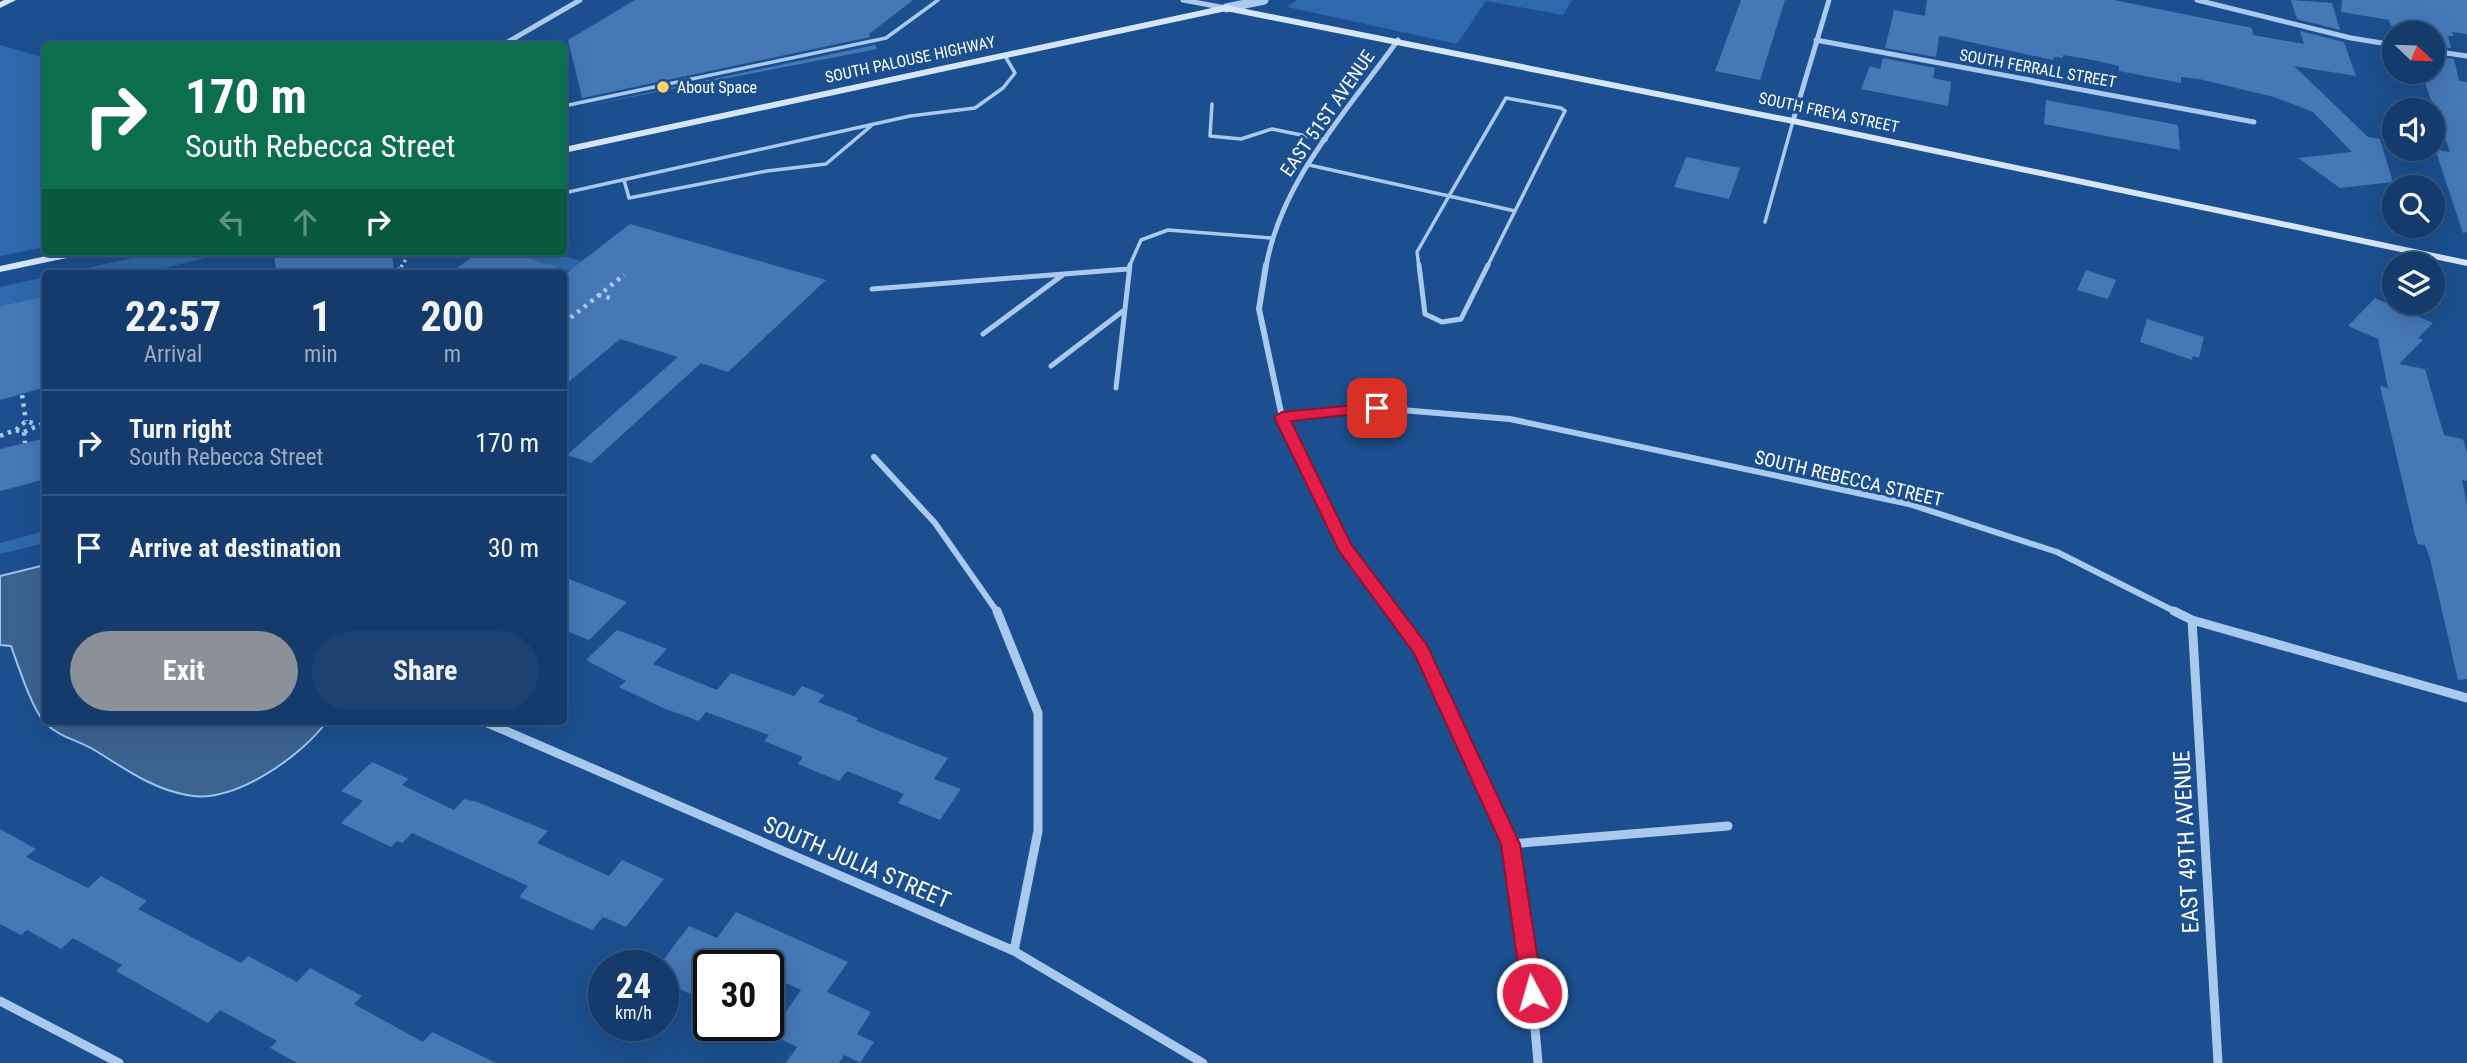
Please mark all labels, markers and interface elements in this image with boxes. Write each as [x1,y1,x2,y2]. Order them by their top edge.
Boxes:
north arrow [2382,21,2445,84]
map controls [2382,21,2445,315]
street label: SOUTH PALOUSE HIGHWAY [823,32,998,87]
street label: SOUTH FERRALL STREET [1958,45,2118,92]
street label: EAST 51ST AVENUE [1275,46,1379,181]
text: 170 m [185,68,307,125]
icon: right [70,70,161,161]
place label: About Space [677,78,757,97]
marker: About Space [655,79,671,95]
street label: SOUTH FREYA STREET [1757,88,1901,137]
button: sound [2382,98,2445,161]
text: South Rebecca Street [185,127,455,165]
button: search [2382,175,2445,238]
icon: left [213,203,251,241]
icon: ahead [286,203,324,241]
icon: right [359,203,397,241]
button: layers [2382,252,2445,315]
text: 22:57 [125,292,221,341]
text: 1 [310,292,331,341]
text: 200 [420,292,484,341]
text: Arrival [144,341,202,368]
text: min [304,341,338,368]
text: m [444,341,461,368]
pin [1347,378,1407,438]
icon: arrive [1358,389,1396,427]
text: Turn right [129,414,231,444]
icon: right [70,424,108,462]
text: 170 m [475,428,539,458]
text: South Rebecca Street [129,444,323,471]
street label: SOUTH REBECCA STREET [1752,446,1946,511]
icon: arrive [70,529,108,567]
text: Arrive at destination [129,533,341,563]
text: 30 m [488,533,539,563]
button: Exit [70,631,298,711]
button: Share [312,631,539,711]
street label: EAST 49TH AVENUE [2168,750,2205,934]
street label: SOUTH JULIA STREET [759,811,955,914]
speed limit sign: 30 [693,950,784,1041]
position arrow [1495,956,1569,1030]
text: 24 [616,966,651,1007]
text: km/h [615,1002,652,1023]

